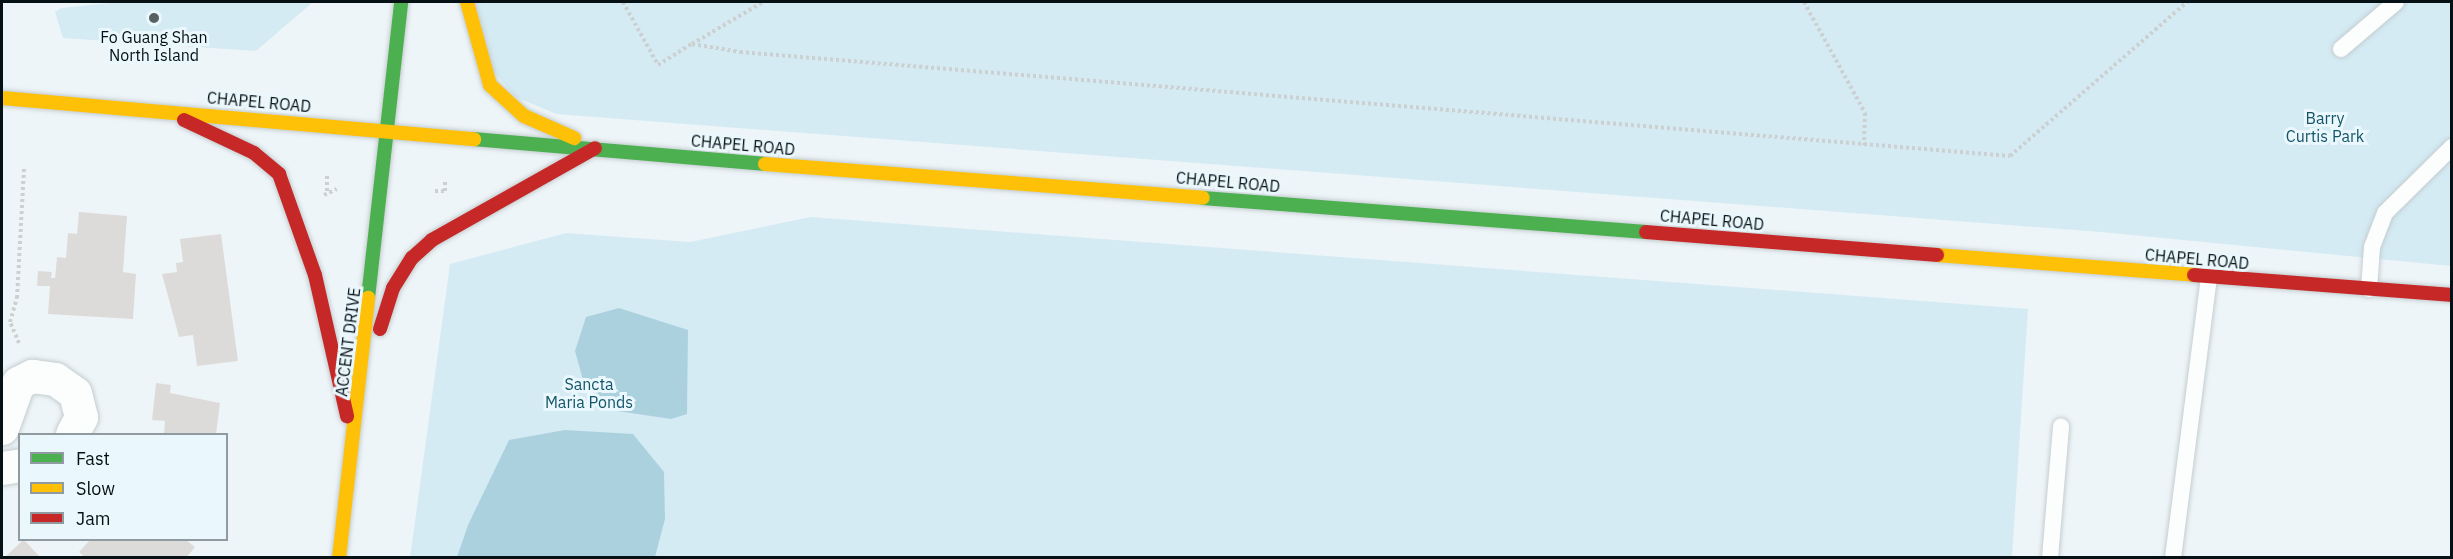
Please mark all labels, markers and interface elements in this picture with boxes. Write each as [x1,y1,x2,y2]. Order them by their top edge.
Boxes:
marker: Fo Guang Shan North Island [147,11,161,25]
place label: Fo Guang Shan North Island [100,27,208,65]
street label: CHAPEL ROAD [206,88,312,116]
park label: Barry Curtis Park [2286,108,2364,146]
street label: CHAPEL ROAD [690,131,796,159]
street label: CHAPEL ROAD [1175,168,1281,196]
street label: CHAPEL ROAD [1659,206,1765,234]
street label: CHAPEL ROAD [2144,245,2250,273]
street label: ACCENT DRIVE [332,286,364,398]
park label: Sancta Maria Ponds [545,374,633,412]
legend [18,433,228,541]
text: Fast [76,447,110,470]
text: Slow [76,477,115,500]
text: Jam [76,507,111,530]

